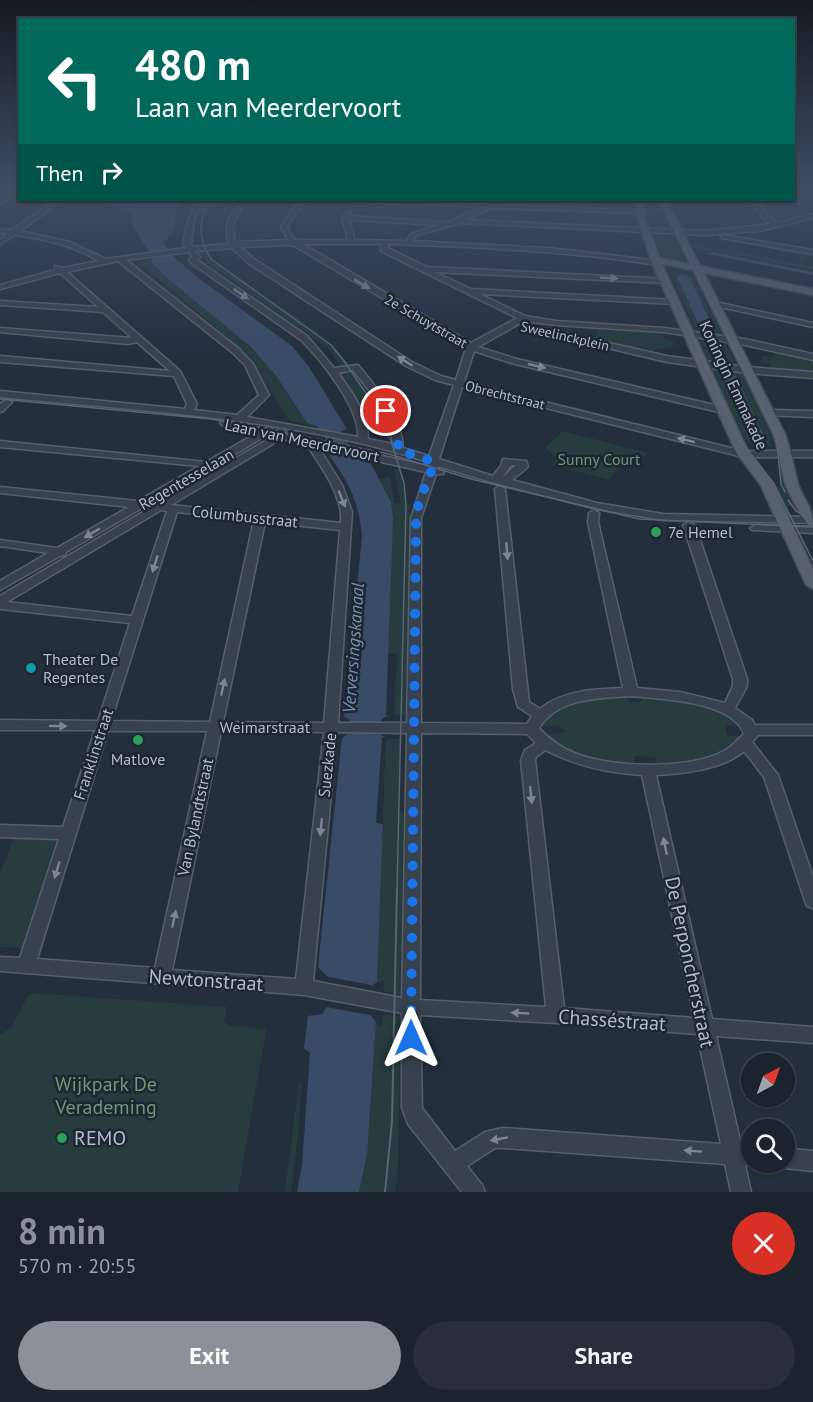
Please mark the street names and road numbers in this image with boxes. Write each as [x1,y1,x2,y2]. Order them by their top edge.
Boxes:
street label: 2e Schuytstraat [381,290,471,352]
street label: Sweelinckplein [519,317,611,355]
street label: Koningin Emmakade [695,317,773,453]
street label: Obrechtstraat [463,376,547,414]
street label: Laan van Meerdervoort [223,414,382,466]
street label: Regentesselaan [135,444,237,514]
street label: Columbusstraat [191,500,299,532]
street label: Franklinstraat [69,705,117,802]
street label: Weimarstraat [220,717,311,737]
street label: Suezkade [314,732,340,798]
street label: Van Bylandtstraat [173,756,217,879]
street label: De Perponcherstraat [659,874,721,1050]
street label: Newtonstraat [148,963,264,997]
street label: Chasséstraat [557,1003,667,1037]

